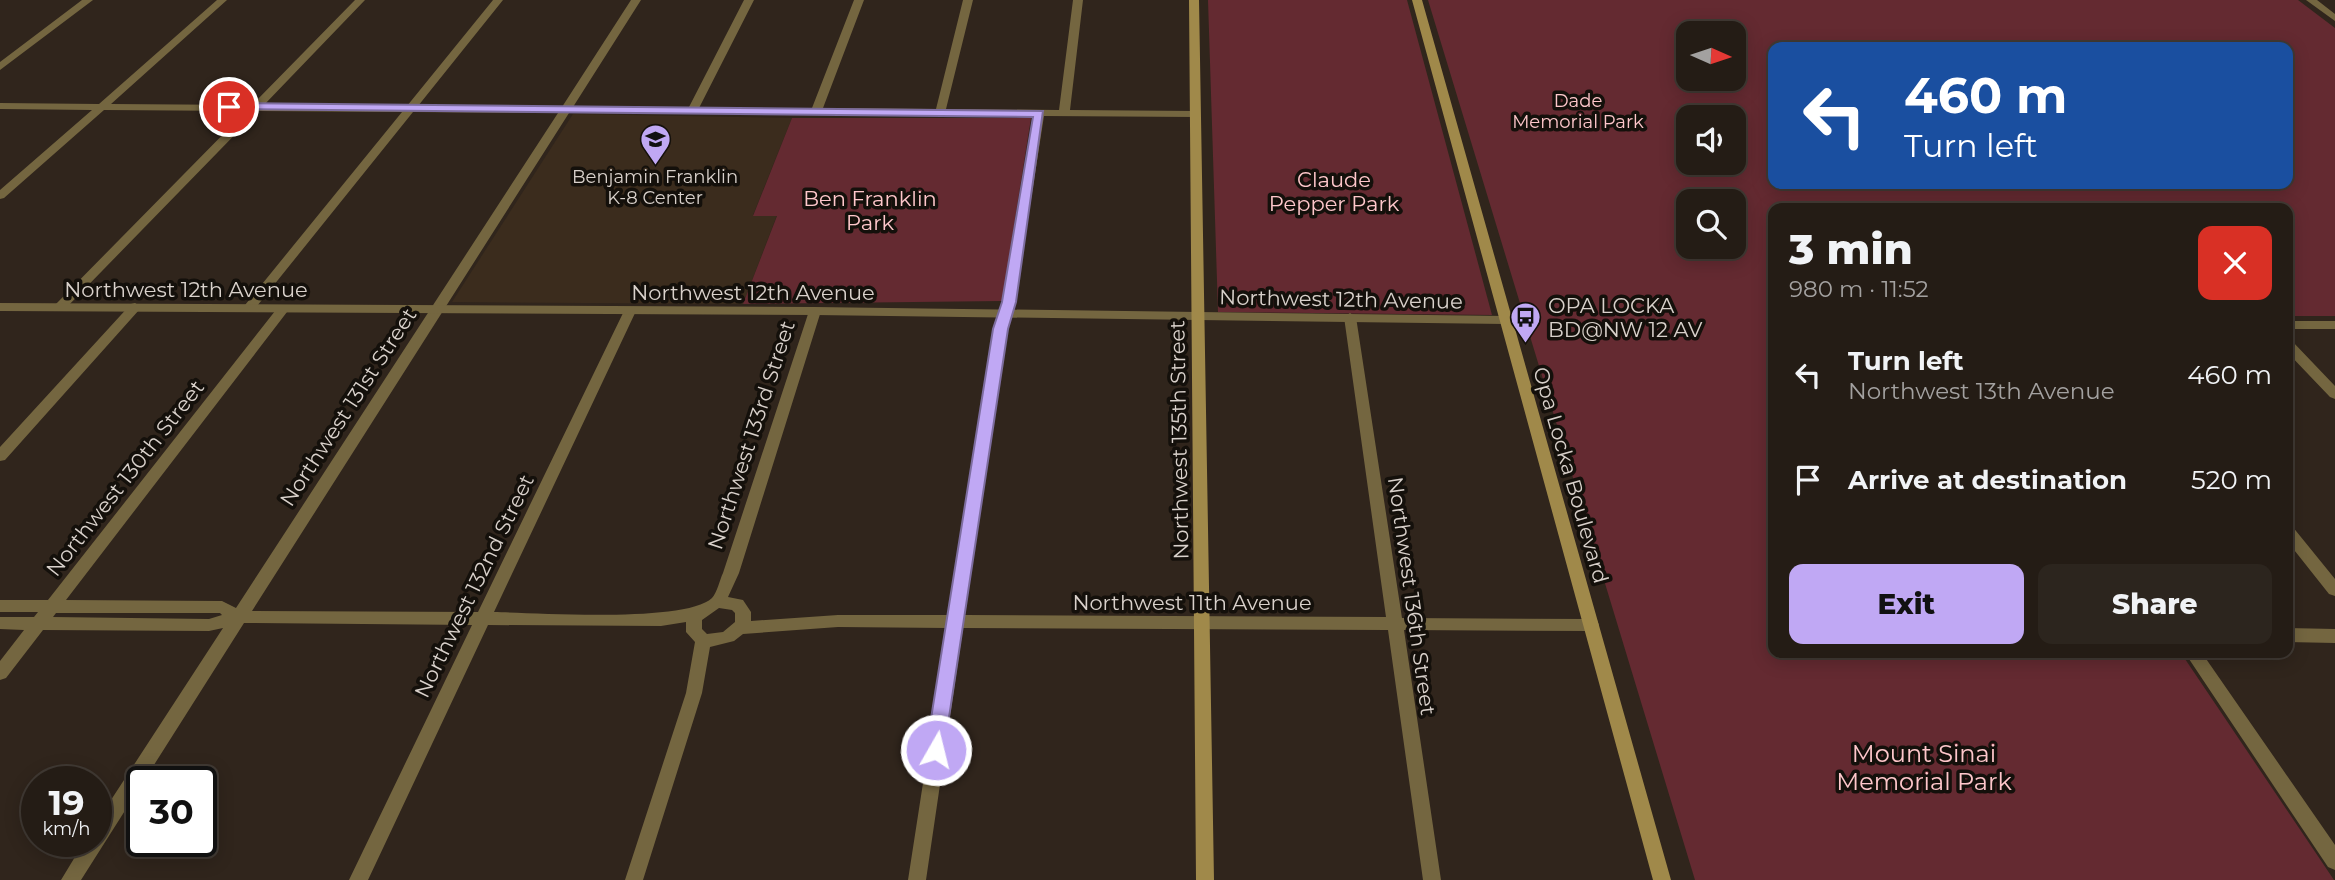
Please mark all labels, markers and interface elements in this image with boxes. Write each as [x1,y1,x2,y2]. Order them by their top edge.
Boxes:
north arrow [1676,21,1746,91]
map controls [1676,21,1746,259]
text: 460 m [1904,66,2068,125]
icon: left [1789,70,1880,161]
pin [199,77,259,137]
icon: arrive [210,88,248,126]
park label: Dade Memorial Park [1512,90,1644,133]
button: sound [1676,105,1746,175]
school or university icon: Benjamin Franklin K-8 Center [638,122,672,166]
text: Turn left [1904,126,2038,165]
place label: Benjamin Franklin K-8 Center [572,166,738,209]
park label: Claude Pepper Park [1269,167,1400,216]
park label: Ben Franklin Park [803,186,937,235]
button: search [1676,189,1746,259]
text: 3 min [1789,223,1913,275]
button: close [2198,226,2272,300]
text: 980 m · 11:52 [1789,275,1929,303]
street label: Northwest 12th Avenue [64,277,308,302]
street label: Northwest 12th Avenue [631,280,875,305]
street label: Northwest 12th Avenue [1219,284,1463,314]
place label: OPA LOCKA BD@NW 12 AV [1548,293,1703,342]
bus stop icon: OPA LOCKA BD@NW 12 AV [1508,300,1542,344]
street label: Northwest 131st Street [275,303,421,511]
street label: Northwest 133rd Street [702,317,800,553]
street label: Northwest 135th Street [1164,320,1194,560]
text: Turn left [1848,345,1964,377]
icon: left [1789,356,1827,394]
text: 460 m [2187,359,2272,391]
street label: Opa Locka Boulevard [1528,364,1614,586]
street label: Northwest 130th Street [41,375,209,581]
text: Northwest 13th Avenue [1848,377,2115,405]
icon: arrive [1789,461,1827,499]
text: Arrive at destination [1848,464,2127,496]
text: 520 m [2191,464,2272,496]
street label: Northwest 132nd Street [409,470,539,702]
street label: Northwest 136th Street [1383,475,1441,717]
button: Exit [1789,564,2024,644]
button: Share [2038,564,2272,644]
street label: Northwest 11th Avenue [1072,590,1312,615]
position arrow [899,713,973,787]
park label: Mount Sinai Memorial Park [1836,739,2012,796]
speed limit sign: 30 [126,766,217,857]
text: 19 [48,781,85,824]
text: km/h [42,818,91,840]

